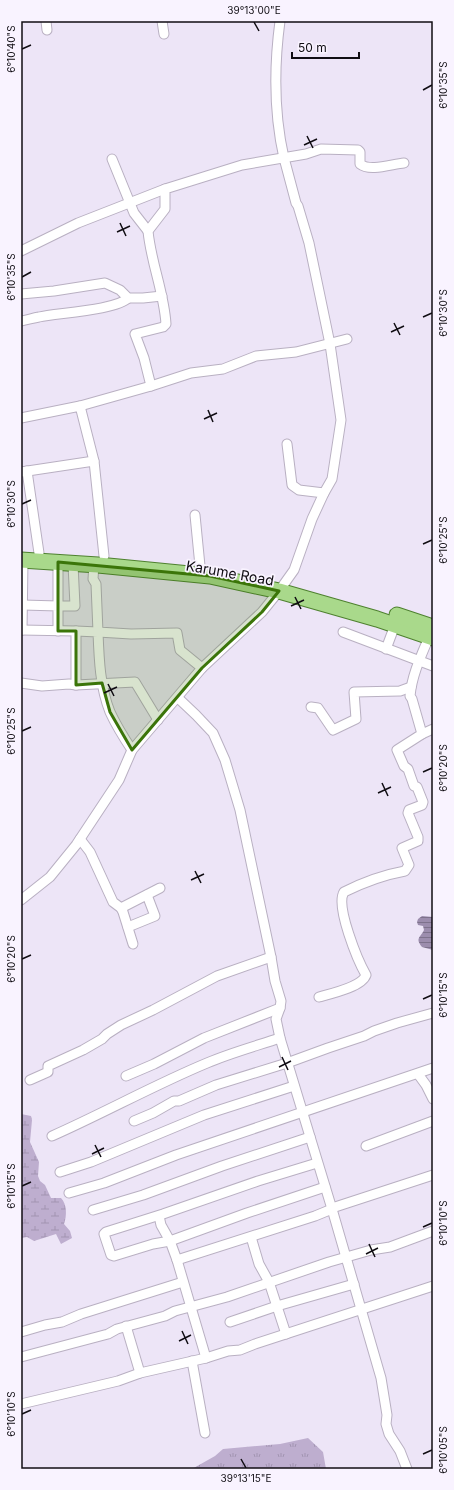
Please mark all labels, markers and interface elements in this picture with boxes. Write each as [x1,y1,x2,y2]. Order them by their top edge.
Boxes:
text: 39°13'00"E [227,4,281,16]
text: 6°10'40"S [5,25,17,73]
scale bar [292,34,359,60]
text: 50 m [298,40,327,55]
text: 6°10'35"S [437,61,449,109]
text: 6°10'35"S [5,253,17,301]
text: 6°10'30"S [437,289,449,337]
text: 6°10'30"S [5,480,17,528]
text: 6°10'25"S [437,516,449,564]
street label: Karume Road [185,556,275,589]
text: 6°10'25"S [5,707,17,755]
text: 6°10'20"S [437,744,449,792]
text: 6°10'20"S [5,935,17,983]
text: 6°10'15"S [437,972,449,1018]
text: 6°10'15"S [5,1163,17,1209]
text: 6°10'10"S [437,1200,449,1246]
text: 6°10'10"S [5,1391,17,1437]
text: 6°10'05"S [437,1426,449,1474]
text: 39°13'15"E [221,1472,272,1484]

